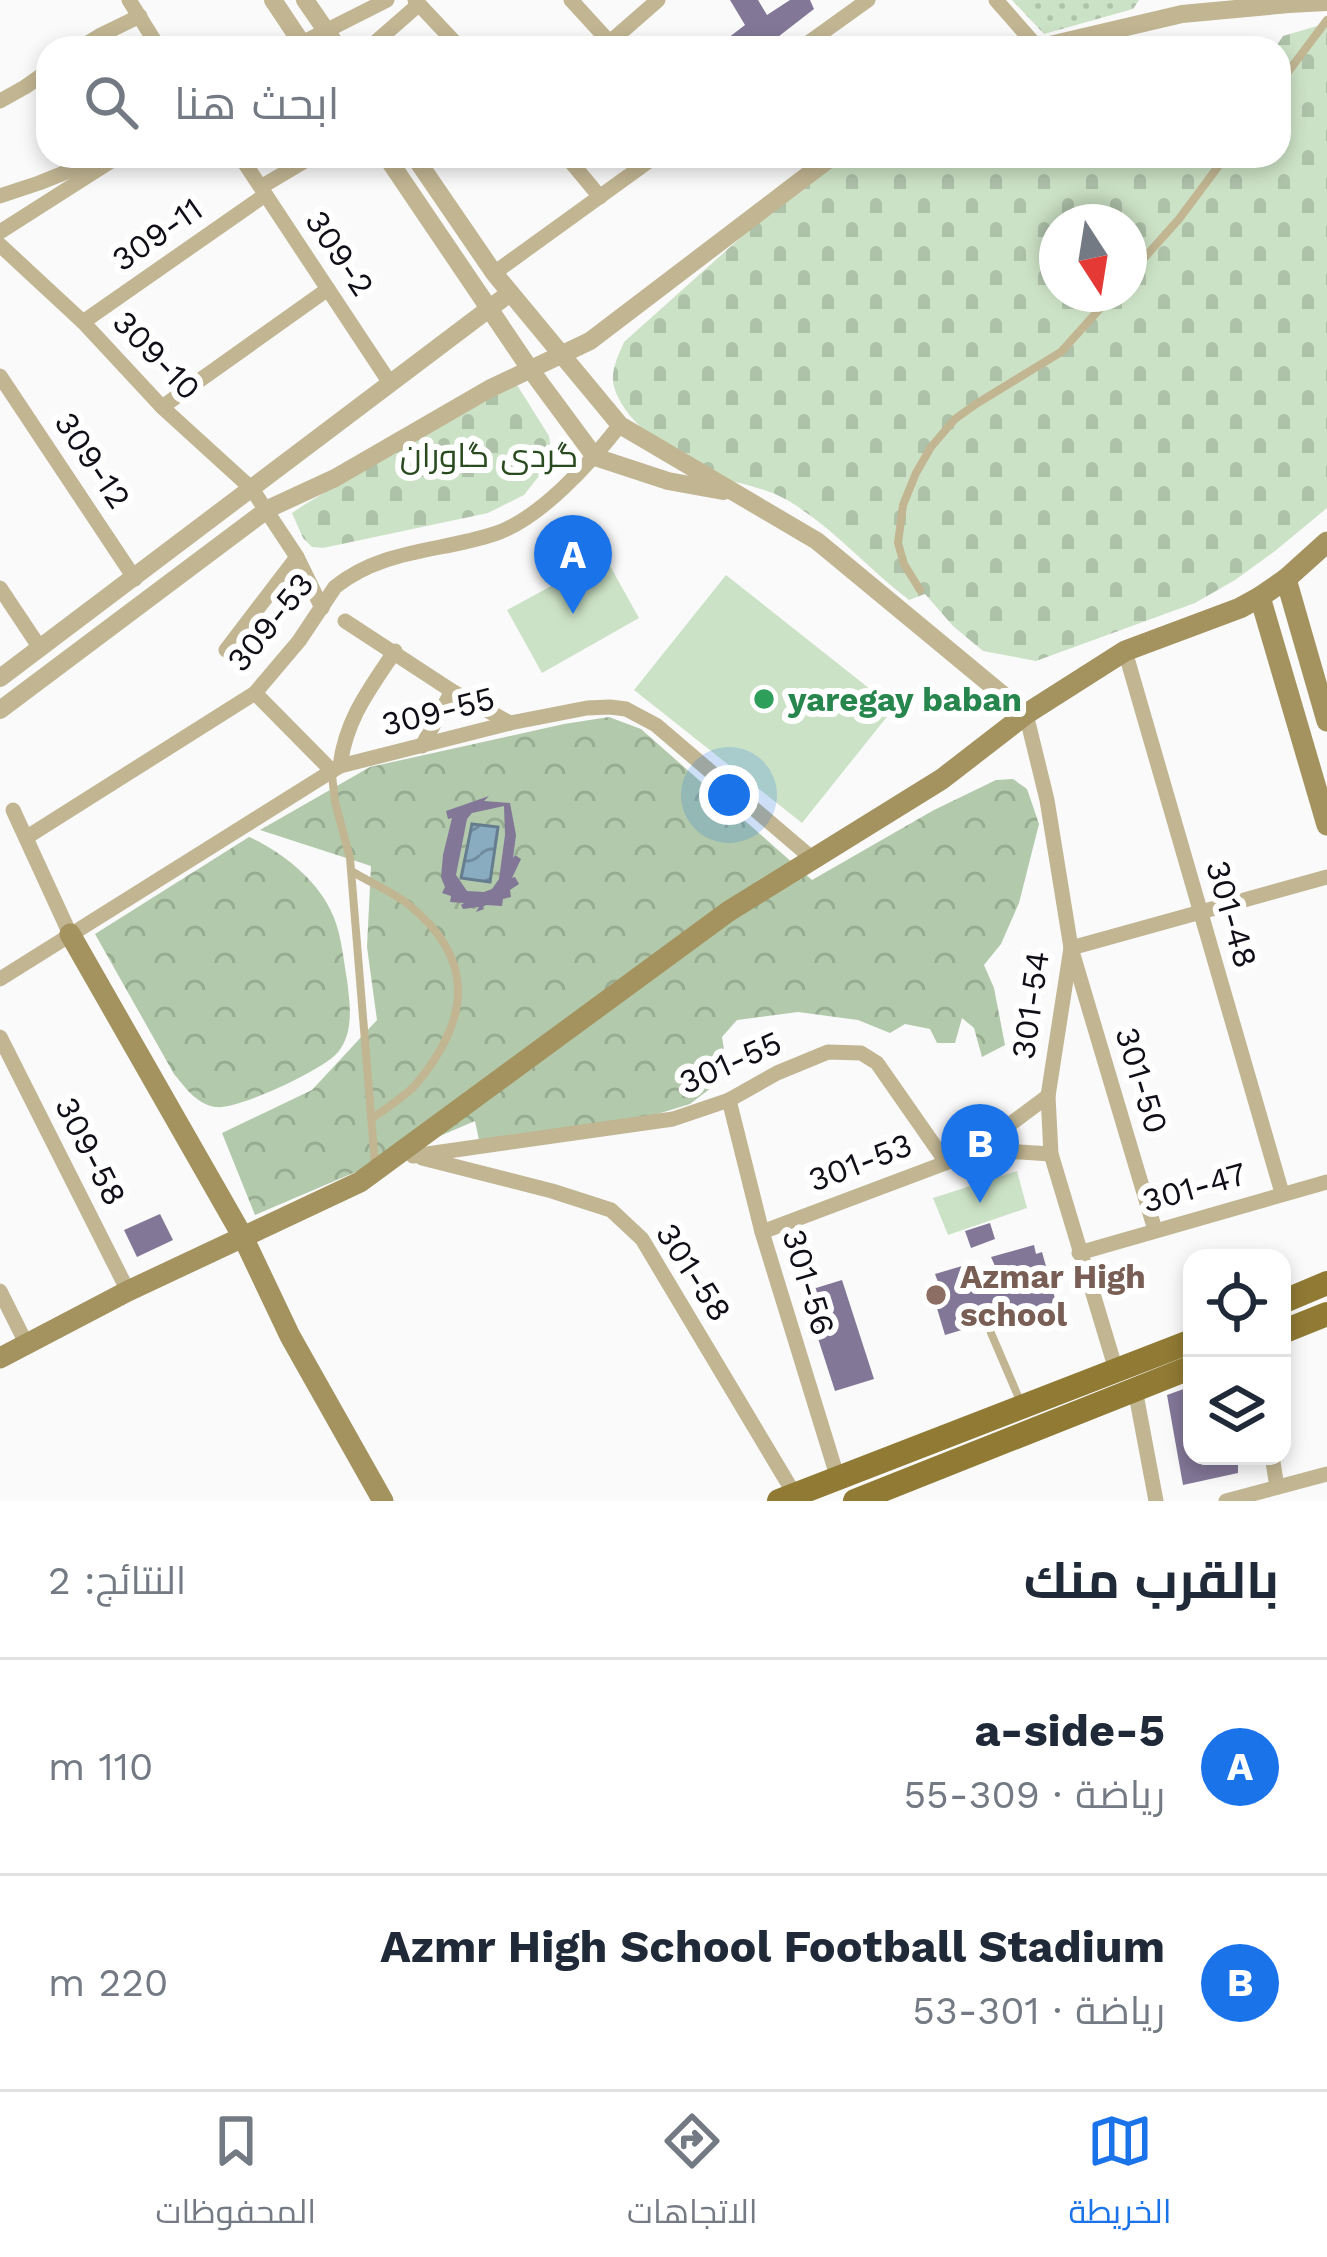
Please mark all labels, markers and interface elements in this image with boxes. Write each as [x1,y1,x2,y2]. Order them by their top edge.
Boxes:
search box [36,36,1291,168]
icon: search [78,69,144,135]
text: ابحث هنا [174,77,340,130]
street label: 309-11 [104,189,210,279]
street label: 309-2 [297,203,383,303]
north arrow [1039,204,1147,312]
street label: 309-10 [105,302,209,408]
street label: 309-12 [47,404,139,516]
park label: گردی گاوران [400,436,578,475]
pin: A [534,515,612,614]
street label: 309-53 [219,565,321,679]
street label: 309-55 [377,678,499,744]
place label: yaregay baban [787,680,1022,719]
marker: yaregay baban [751,686,777,712]
your location [699,765,759,825]
street label: 301-48 [1198,856,1266,972]
street label: 301-54 [1003,948,1057,1062]
street label: 301-55 [673,1022,787,1102]
street label: 301-50 [1107,1022,1177,1138]
street label: 309-58 [47,1090,135,1212]
pin: B [941,1104,1019,1203]
street label: 301-53 [803,1124,917,1200]
street label: 301-47 [1137,1154,1251,1220]
street label: 301-58 [648,1216,740,1328]
street label: 301-56 [774,1224,844,1340]
map controls [1183,1249,1291,1465]
button: locate [1183,1249,1291,1357]
place label: Azmar High school [960,1257,1146,1334]
marker: Azmar High school [923,1282,949,1308]
button: layers [1183,1357,1291,1465]
text: بالقرب منك [1024,1551,1279,1610]
text: النتائج: 2 [48,1558,186,1603]
text: 5-a-side [974,1704,1165,1757]
text: 110 m [48,1744,153,1789]
text: A [1227,1744,1253,1789]
text: رياضة · 309-55 [903,1772,1165,1817]
text: Azmr High School Football Stadium [380,1920,1165,1973]
text: 220 m [48,1960,168,2005]
text: B [1227,1960,1253,2005]
text: رياضة · 301-53 [912,1988,1165,2033]
tab: المحفوظات [155,2108,316,2242]
tab: الاتجاهات [627,2108,758,2242]
tab: الخريطة [1069,2108,1172,2242]

